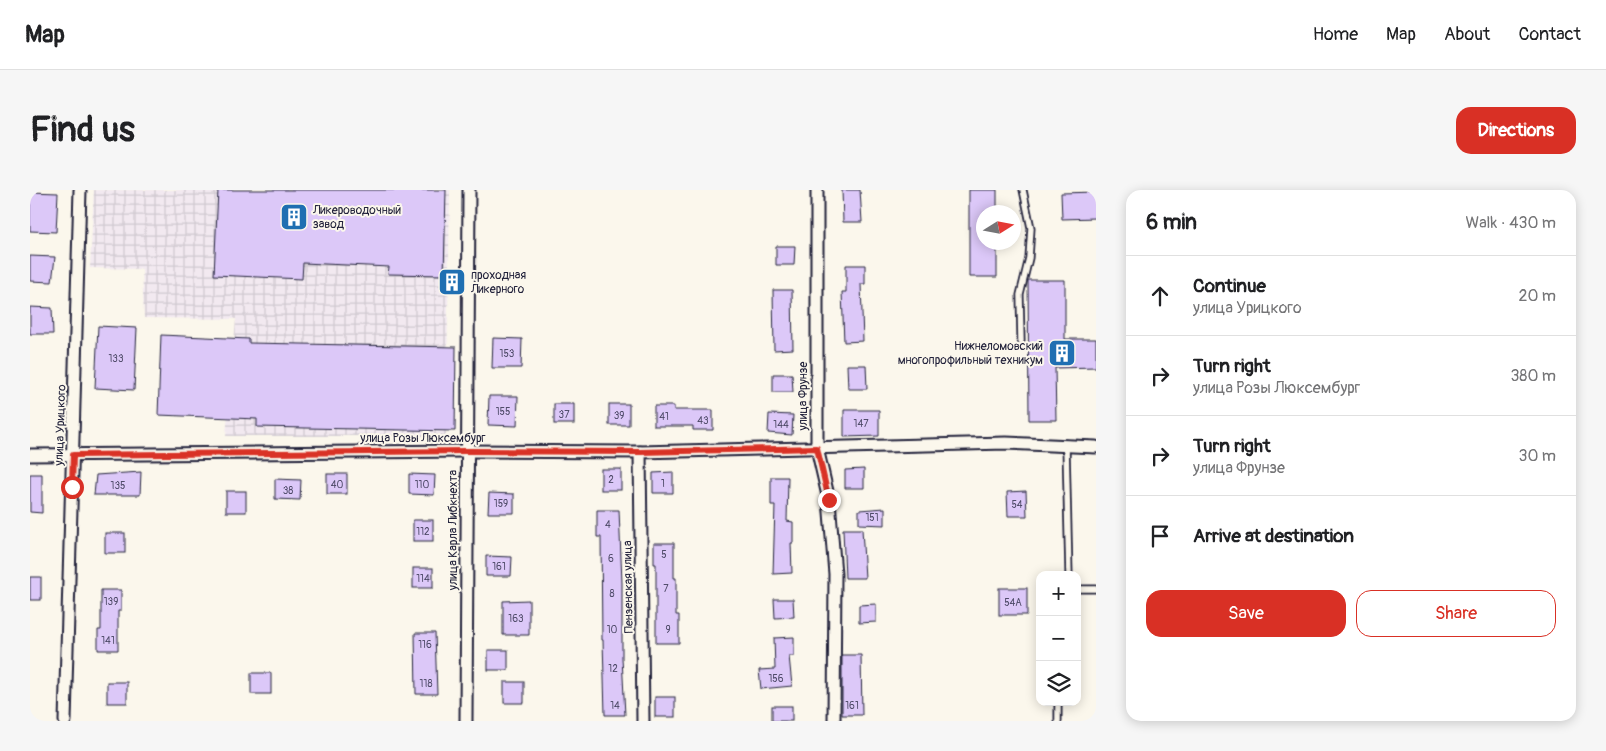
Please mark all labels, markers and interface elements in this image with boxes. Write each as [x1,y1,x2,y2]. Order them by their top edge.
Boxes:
text: Map [25,20,65,49]
text: Home [1313,23,1358,46]
text: Map [1386,23,1416,46]
text: About [1444,23,1490,46]
text: Contact [1518,23,1581,46]
button: Directions [1456,107,1576,154]
text: Find us [30,108,135,152]
building icon: Ликероводочный завод [279,202,309,232]
place label: Ликероводочный завод [312,203,402,232]
north arrow [976,205,1021,250]
text: 6 min [1146,209,1197,236]
text: Walk · 430 m [1465,213,1556,233]
building icon: проходная Ликерного [437,267,467,297]
place label: проходная Ликерного [470,268,526,297]
text: Continue [1193,274,1266,298]
icon: ahead [1146,282,1174,310]
text: 20 m [1518,286,1556,306]
text: улица Урицкого [1193,298,1302,318]
building icon: Нижнеломовский многопрофильный техникум [1047,338,1077,368]
place label: Нижнеломовский многопрофильный техникум [898,339,1043,368]
house number: 153 [500,348,515,360]
house number: 133 [108,353,124,365]
text: Turn right [1193,354,1271,378]
street label: улица Фрунзе [796,361,811,432]
icon: right [1146,362,1174,390]
text: 380 m [1510,366,1556,386]
text: улица Розы Люксембург [1193,378,1360,398]
street label: улица Урицкого [52,384,69,467]
house number: 155 [496,406,510,418]
house number: 37 [559,409,570,421]
house number: 39 [614,410,624,422]
house number: 41 [659,411,669,423]
house number: 43 [697,415,709,427]
house number: 147 [854,418,869,430]
house number: 144 [773,419,789,431]
street label: улица Розы Люксембург [359,431,486,446]
text: Turn right [1193,434,1271,458]
icon: right [1146,442,1174,470]
text: 30 m [1518,446,1556,466]
text: улица Фрунзе [1193,458,1285,478]
street label: улица Карла Либкнехта [446,469,461,591]
house number: 2 [608,474,614,486]
route start [61,476,84,499]
house number: 1 [661,478,665,490]
house number: 40 [331,479,343,491]
house number: 110 [415,479,429,491]
house number: 135 [111,480,125,492]
house number: 38 [283,485,293,497]
route end [818,489,841,512]
house number: 159 [494,498,508,510]
house number: 54 [1011,499,1023,511]
house number: 151 [865,512,879,524]
house number: 4 [605,519,611,531]
icon: arrive [1146,522,1174,550]
text: Arrive at destination [1193,524,1354,548]
house number: 112 [416,526,430,538]
street label: Пензенская улица [620,540,637,634]
house number: 5 [661,549,667,561]
house number: 6 [608,553,614,565]
house number: 161 [492,561,506,573]
map controls [1036,571,1081,706]
button: + [1036,571,1081,616]
house number: 114 [416,573,430,585]
house number: 7 [663,583,669,595]
house number: 8 [609,588,615,600]
button: Save [1146,590,1346,637]
button: Share [1356,590,1556,637]
house number: 139 [104,596,118,608]
house number: 54А [1004,597,1022,609]
house number: 163 [508,613,524,625]
button: − [1036,616,1081,661]
house number: 10 [607,624,618,636]
house number: 9 [665,624,671,636]
house number: 141 [101,635,115,647]
house number: 116 [418,639,432,651]
button: layers [1036,661,1081,706]
house number: 12 [608,663,618,675]
house number: 156 [768,673,784,685]
house number: 118 [420,678,432,690]
house number: 14 [610,700,620,712]
house number: 161 [845,700,859,712]

